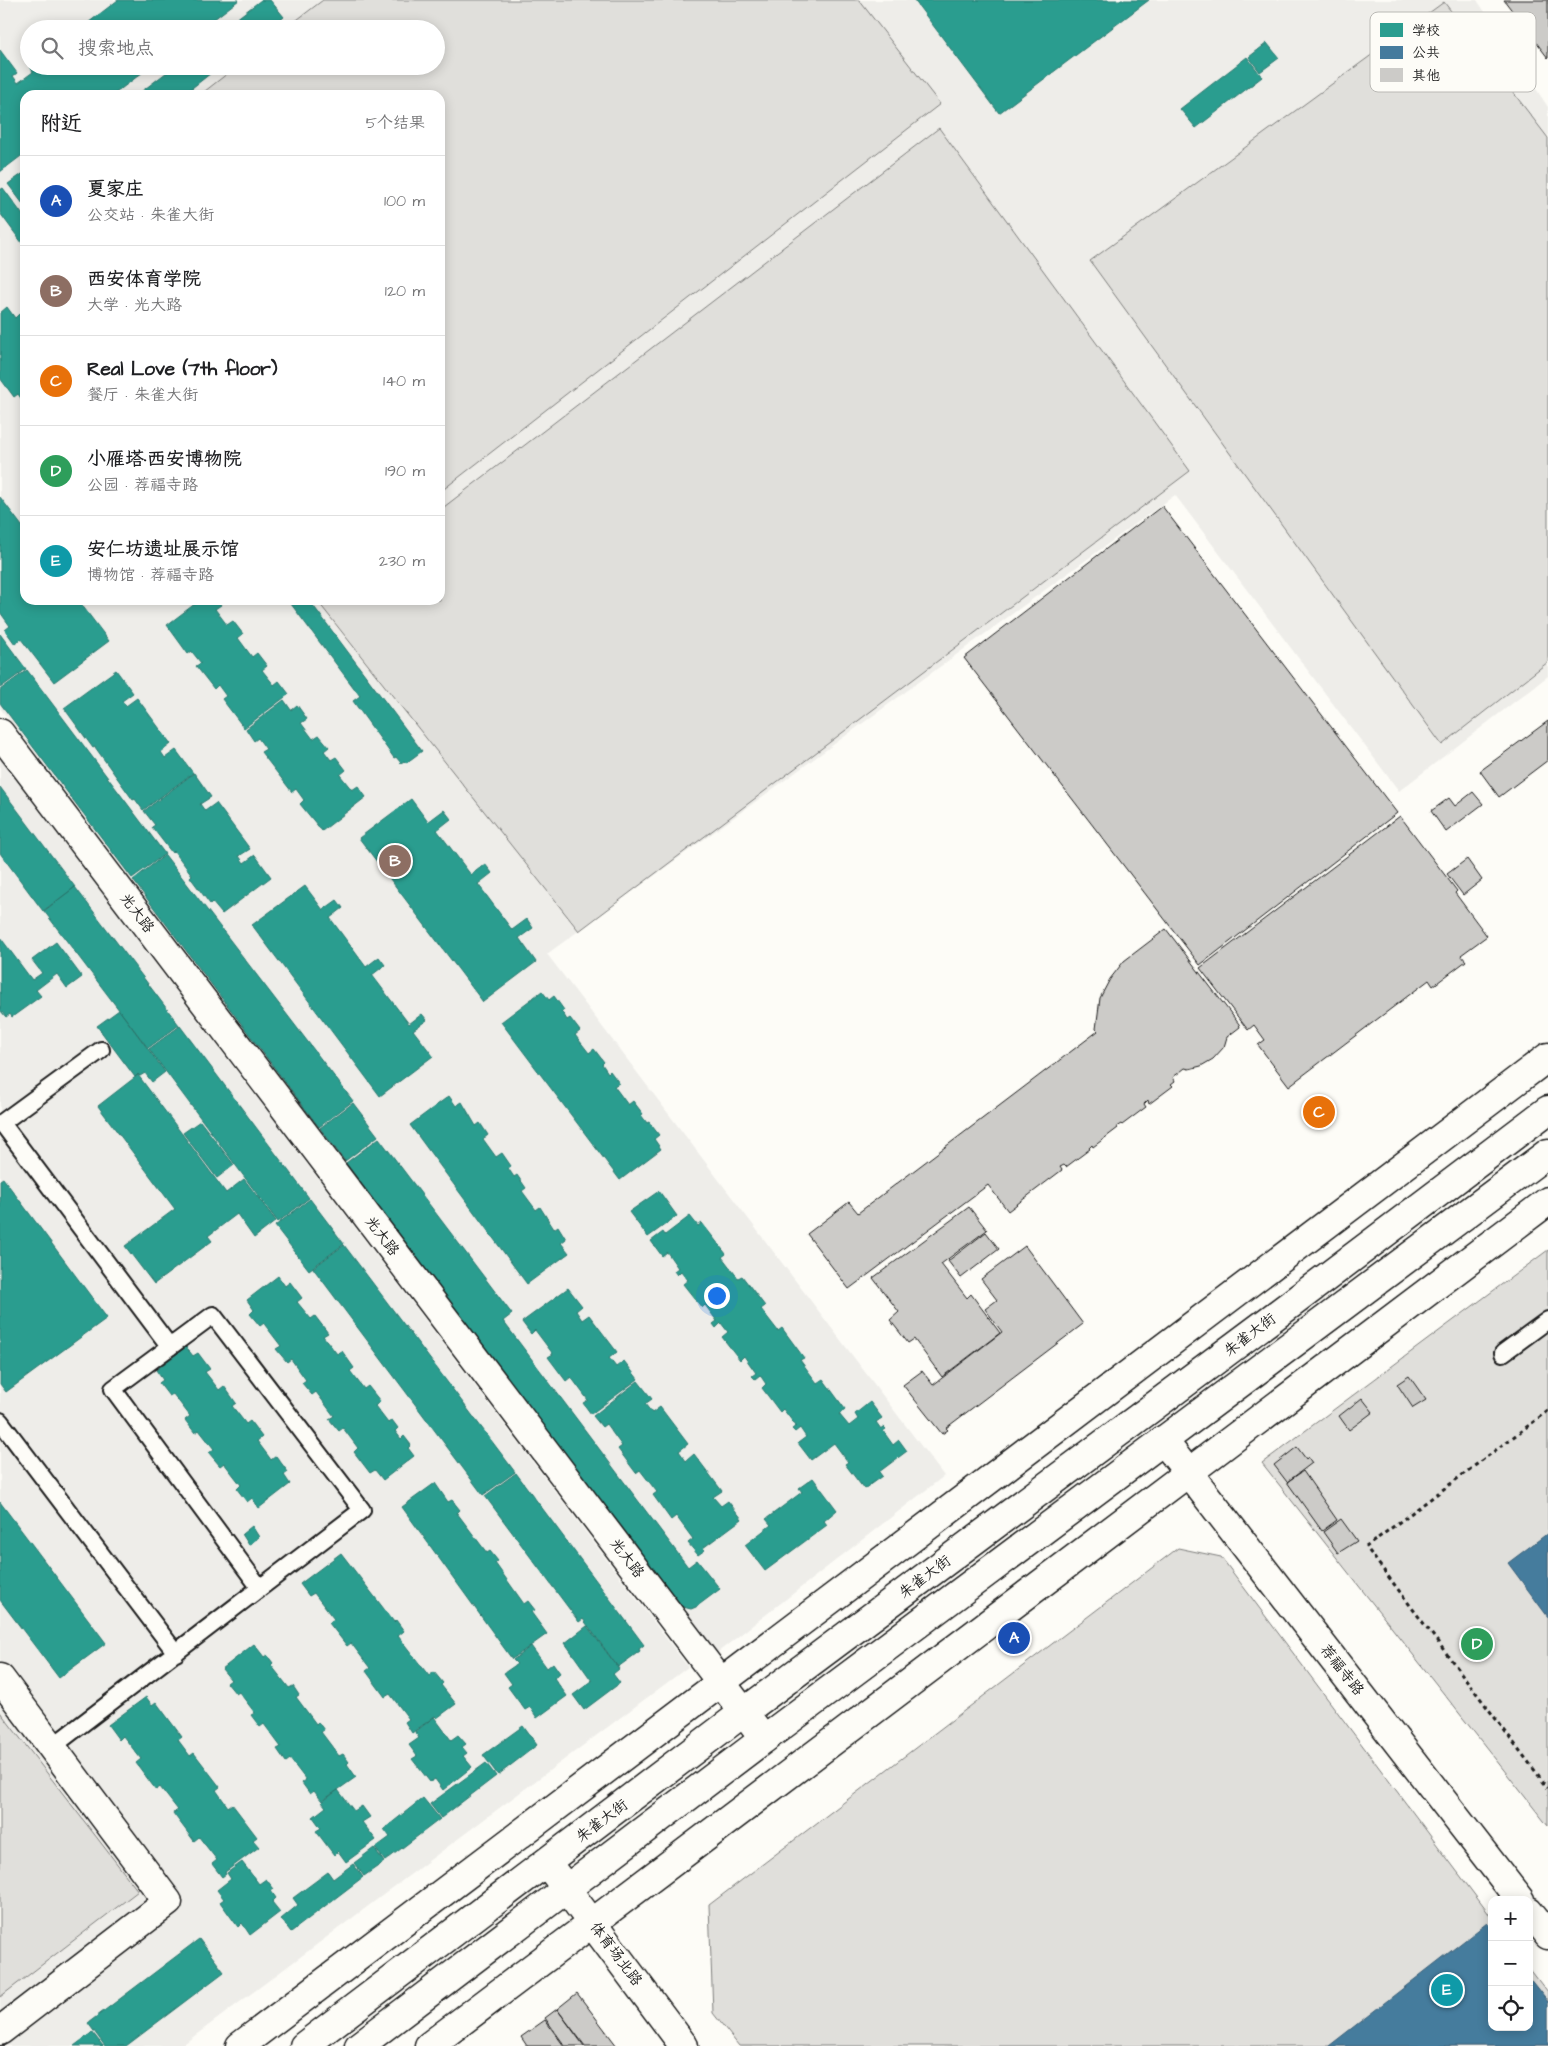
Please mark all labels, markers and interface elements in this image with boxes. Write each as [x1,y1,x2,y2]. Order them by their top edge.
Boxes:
legend [1370,12,1536,92]
search box [20,20,445,75]
text: 学校 [1412,21,1440,41]
icon: search [38,34,66,62]
text: 搜索地点 [78,35,154,62]
text: 公共 [1412,43,1440,63]
text: 其他 [1412,66,1440,86]
text: 附近 [40,109,82,138]
text: 5个结果 [366,112,425,134]
text: 夏家庄 [87,176,144,203]
text: A [51,190,61,212]
text: 100 m [384,190,425,212]
text: 公交站 · 朱雀大街 [87,204,214,226]
text: 西安体育学院 [87,266,201,293]
text: B [50,280,62,302]
text: 120 m [385,280,425,302]
text: 大学 · 光大路 [87,294,182,316]
text: Real Love (7th floor) [87,356,278,383]
text: C [50,370,62,392]
text: 140 m [383,370,425,392]
text: 餐厅 · 朱雀大街 [87,384,198,406]
text: 小雁塔·西安博物院 [87,446,242,473]
text: D [51,460,61,482]
text: 190 m [385,460,425,482]
text: 公园 · 荐福寺路 [87,474,198,496]
text: 安仁坊遗址展示馆 [87,536,239,563]
text: E [51,550,61,572]
text: 230 m [379,550,425,572]
text: 博物馆 · 荐福寺路 [87,564,214,586]
pin: B [379,842,411,880]
street label: 光大路 [115,889,159,937]
pin: C [1303,1093,1335,1131]
street label: 光大路 [360,1212,404,1260]
your location [704,1283,730,1309]
street label: 朱雀大街 [1220,1309,1280,1361]
street label: 光大路 [605,1534,649,1582]
street label: 朱雀大街 [895,1551,955,1603]
pin: A [998,1619,1030,1657]
pin: D [1461,1625,1493,1663]
street label: 荐福寺路 [1315,1640,1369,1700]
street label: 朱雀大街 [572,1795,632,1847]
map controls [1488,1896,1533,2031]
button: + [1488,1896,1533,1941]
street label: 体育场北路 [585,1918,647,1990]
button: − [1488,1941,1533,1986]
pin: E [1431,1971,1463,2009]
button: locate [1488,1986,1533,2031]

